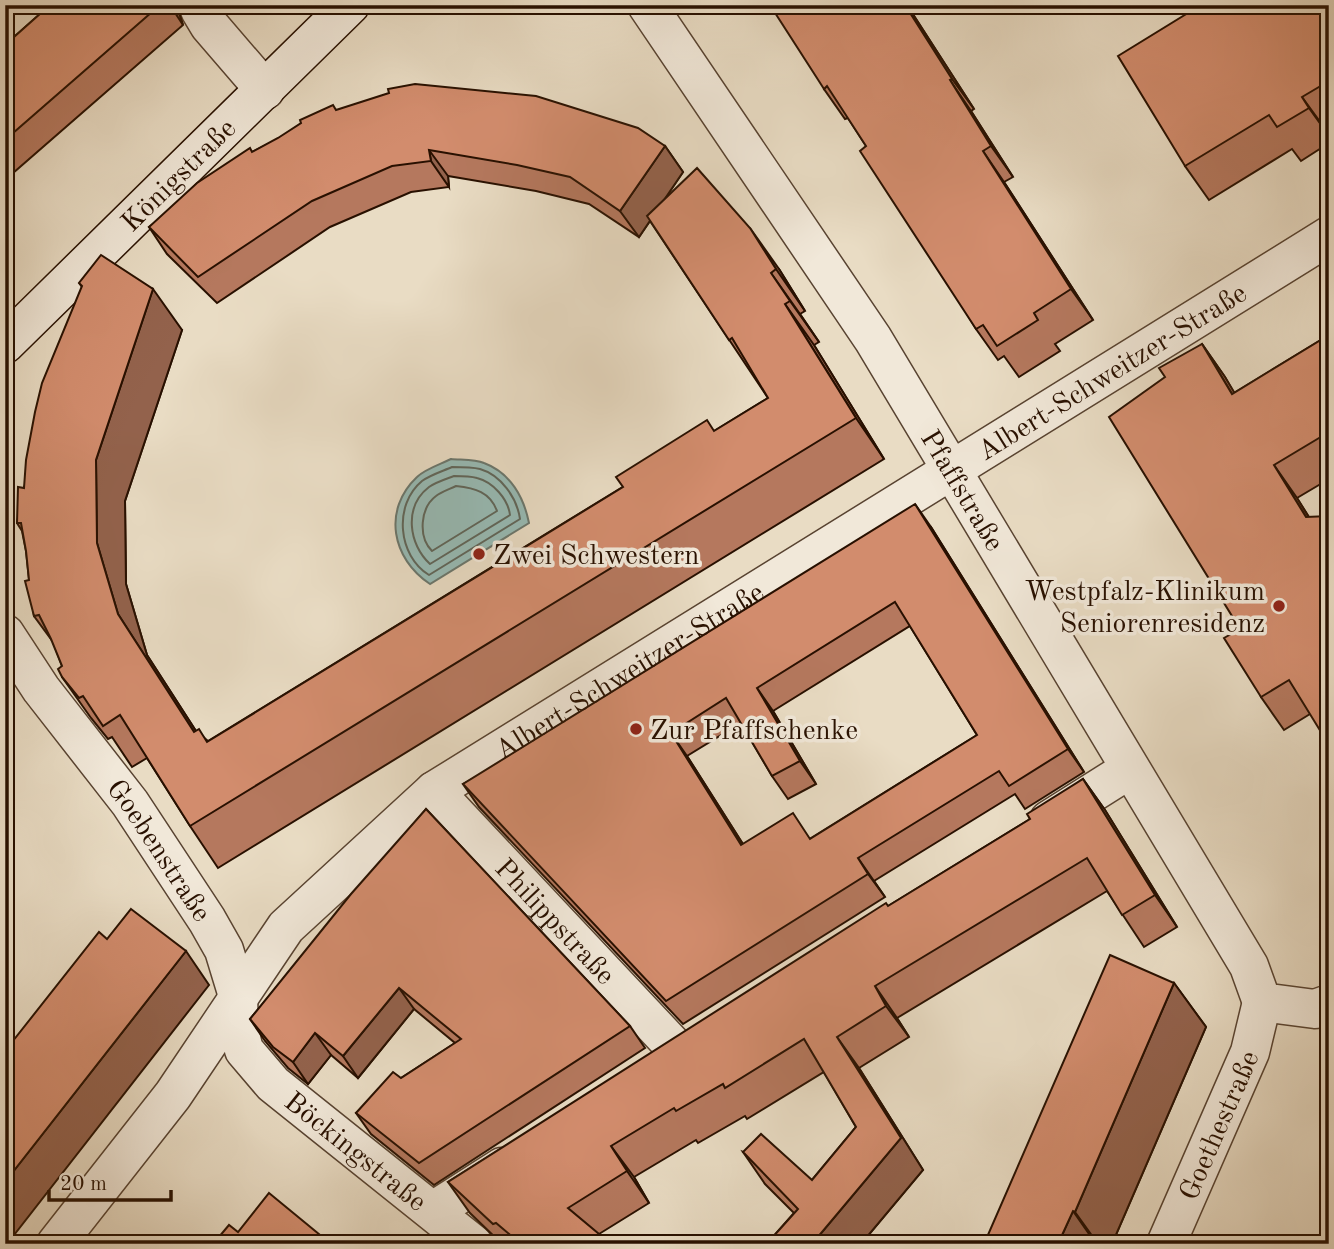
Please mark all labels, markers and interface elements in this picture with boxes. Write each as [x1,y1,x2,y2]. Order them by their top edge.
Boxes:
street label: Königstraße [117,115,242,238]
street label: Albert-Schweitzer-Straße [974,280,1252,467]
street label: Pfaffstraße [914,426,1008,557]
place label: Zwei Schwestern [493,543,699,571]
marker: Zwei Schwestern [471,546,487,562]
street label: Albert-Schweitzer-Straße [491,579,770,767]
place label: Westpfalz-Klinikum Seniorenresidenz [1024,579,1265,639]
marker: Westpfalz-Klinikum Seniorenresidenz [1271,598,1287,614]
place label: Zur Pfaffschenke [650,718,858,746]
marker: Zur Pfaffschenke [628,721,644,737]
street label: Goebenstraße [100,775,215,927]
street label: Philippstraße [488,855,619,991]
street label: Goethestraße [1176,1047,1266,1205]
street label: Böckingstraße [278,1088,431,1218]
scale bar [49,1158,172,1202]
text: 20 m [60,1174,107,1195]

